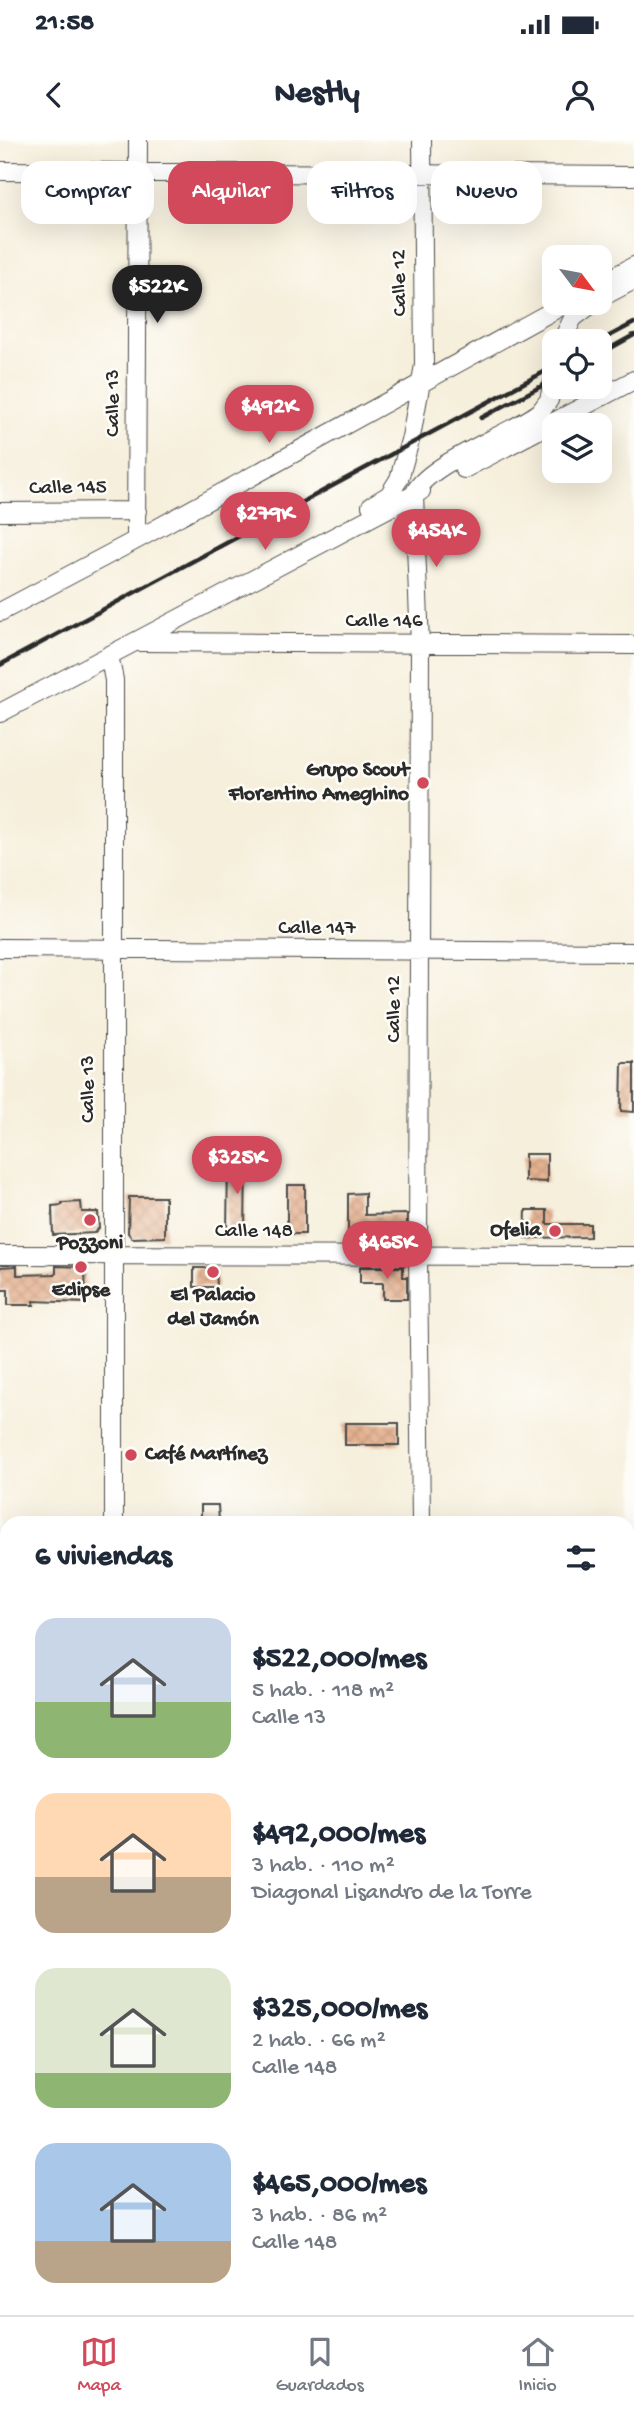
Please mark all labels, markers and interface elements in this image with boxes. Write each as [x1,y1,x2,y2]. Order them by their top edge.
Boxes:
text: 21:58 [35,9,94,40]
icon: back [35,76,73,114]
text: Nestly [274,76,360,114]
icon: person [561,76,599,114]
chip: Comprar [21,161,154,224]
chip: Alquilar [168,161,293,224]
chip: Filtros [307,161,417,224]
chip: Nuevo [431,161,542,224]
north arrow [542,245,612,315]
map controls [542,245,612,483]
street label: Calle 12 [388,249,414,317]
pin: $522K [108,265,206,325]
text: $522K [128,274,186,301]
button: locate [542,329,612,399]
street label: Calle 13 [102,369,127,437]
pin: $492K [220,386,318,445]
text: $492K [241,394,297,421]
button: layers [542,413,612,483]
street label: Calle 145 [29,476,107,502]
pin: $279K [216,492,314,552]
text: $279K [236,501,294,528]
pin: $454K [387,510,485,569]
text: $454K [408,518,464,545]
street label: Calle 146 [345,610,423,635]
place label: Grupo Scout Florentino Ameghino [228,759,411,808]
marker: Grupo Scout Florentino Ameghino [415,775,431,791]
street label: Calle 147 [278,917,357,942]
street label: Calle 12 [383,976,408,1042]
street label: Calle 13 [77,1055,102,1123]
pin: $325K [188,1136,286,1196]
text: $325K [208,1145,266,1172]
marker: Pozzoni [82,1212,98,1228]
place label: Ofelia [490,1219,542,1244]
street label: Calle 148 [215,1220,293,1245]
pin: $465K [338,1222,436,1281]
marker: Ofelia [547,1223,563,1239]
text: $465K [358,1230,416,1257]
place label: Pozzoni [56,1232,123,1257]
marker: Eclipse [73,1259,89,1275]
marker: El Palacio del Jamón [205,1264,221,1280]
place label: Eclipse [52,1279,111,1304]
place label: El Palacio del Jamón [167,1284,260,1333]
place label: Café Martínez [144,1443,269,1468]
marker: Café Martínez [123,1447,139,1463]
icon: filters [562,1539,600,1577]
text: 6 viviendas [35,1541,172,1576]
text: $522,000/mes [252,1643,426,1678]
icon: home [91,1646,175,1730]
text: 5 hab. · 118 m² [252,1678,394,1705]
text: Calle 13 [252,1705,326,1732]
text: $492,000/mes [252,1818,425,1853]
icon: home [91,1821,175,1905]
text: 3 hab. · 110 m² [252,1853,395,1880]
text: Diagonal Lisandro de la Torre [252,1880,532,1907]
text: $325,000/mes [252,1993,427,2028]
icon: home [91,1996,175,2080]
text: 2 hab. · 66 m² [252,2028,386,2055]
text: Calle 148 [252,2055,337,2082]
text: $465,000/mes [252,2168,426,2203]
icon: home [91,2171,175,2255]
text: 3 hab. · 86 m² [252,2203,387,2230]
text: Calle 148 [252,2230,337,2257]
tab: Mapa [77,2333,121,2398]
tab: Guardados [276,2333,364,2398]
tab: Inicio [518,2333,557,2398]

